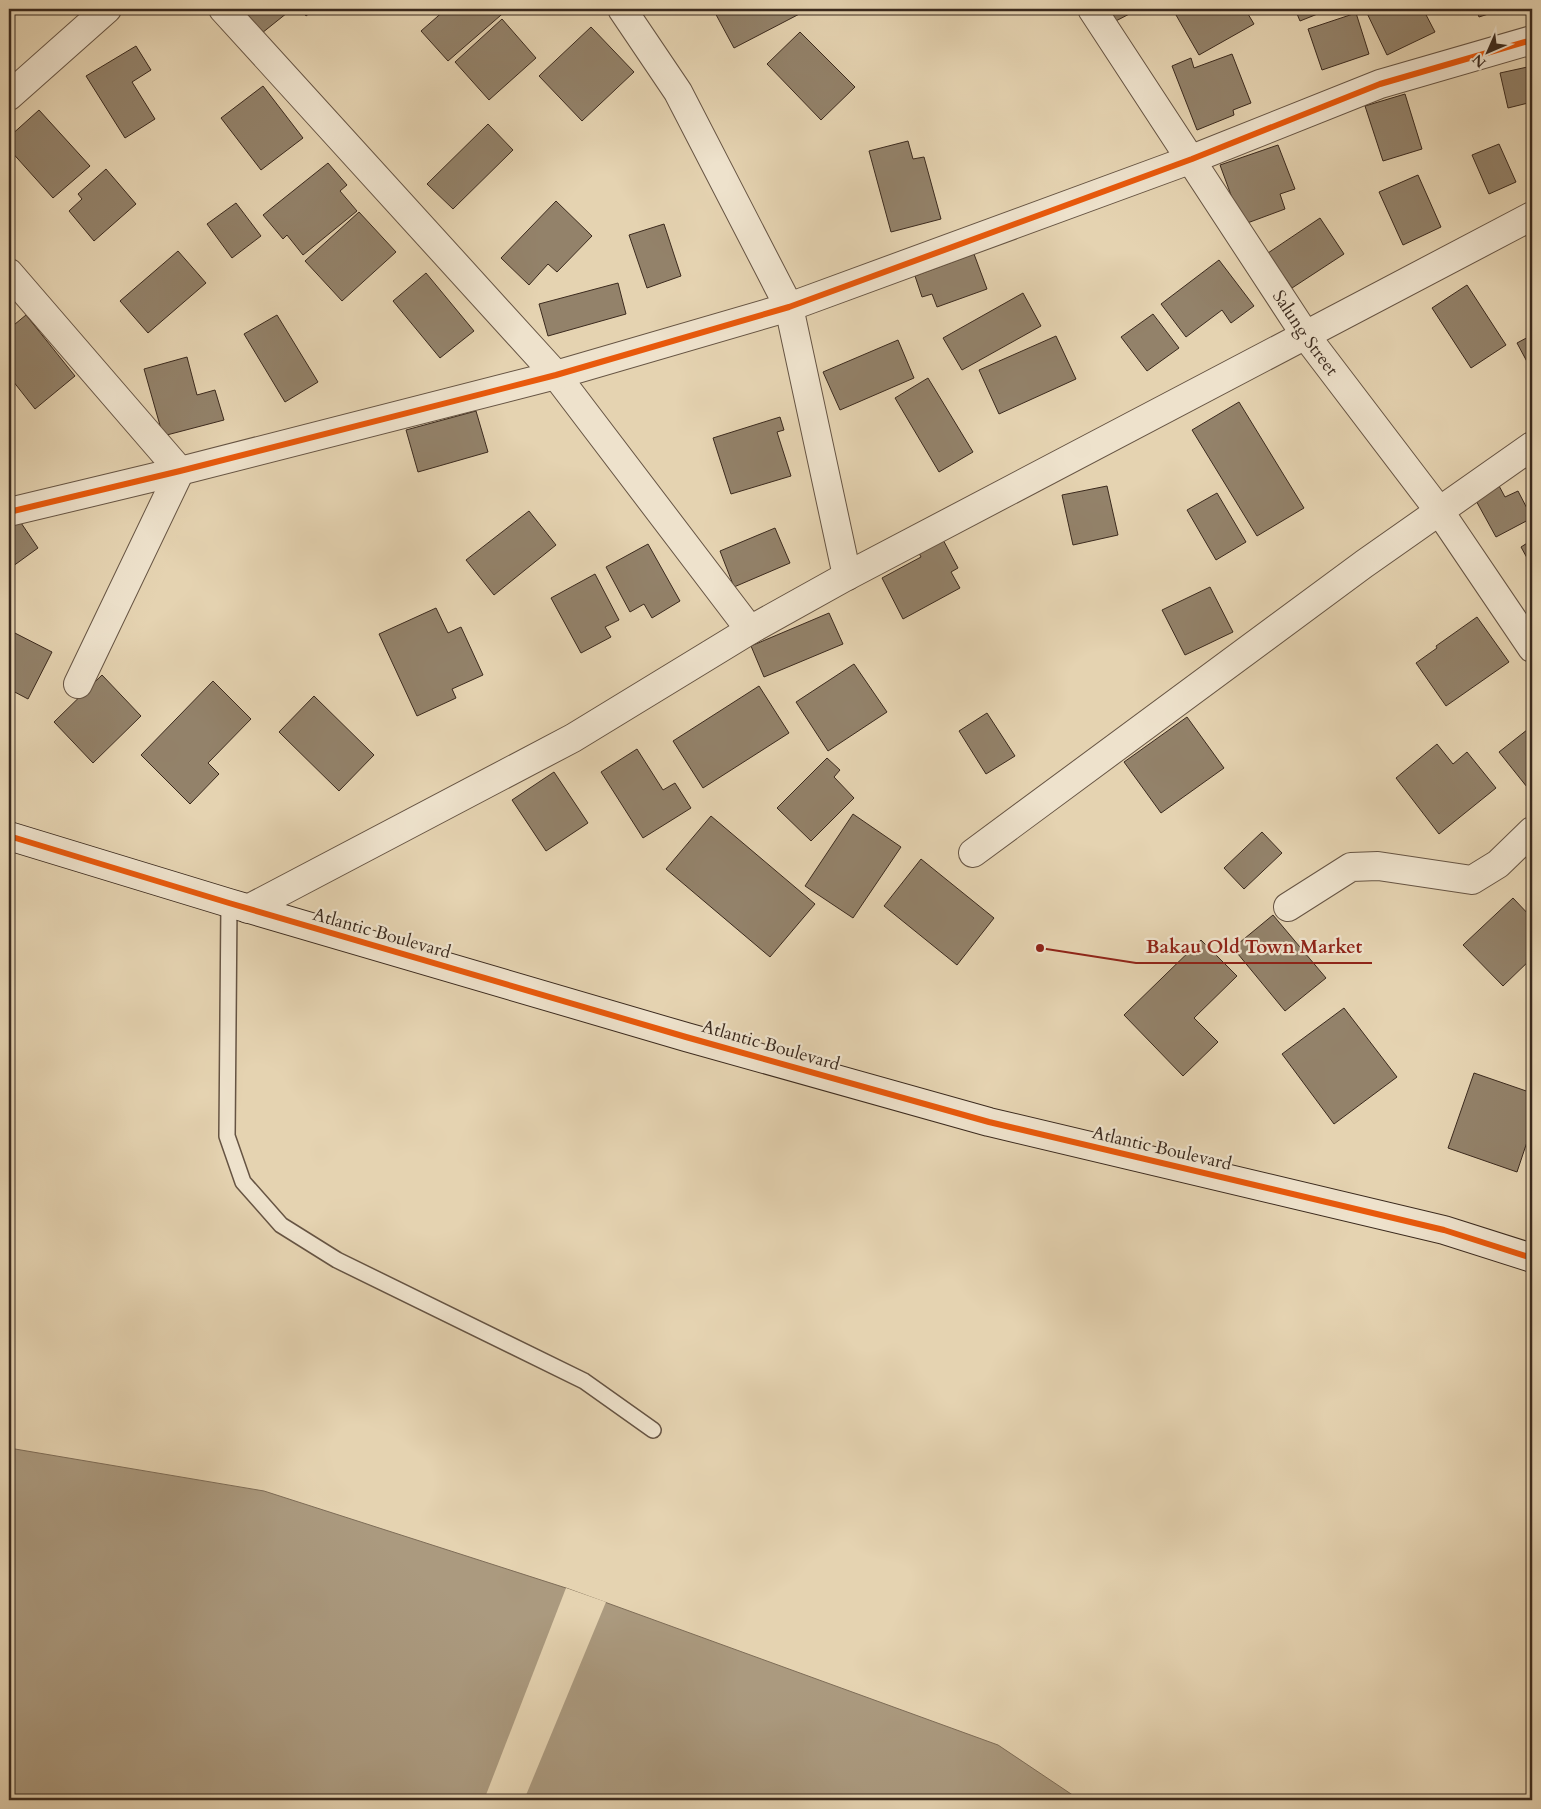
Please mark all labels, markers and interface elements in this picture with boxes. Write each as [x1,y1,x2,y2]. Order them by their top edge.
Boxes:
north arrow [1464,28,1514,78]
text: N [1468,50,1490,72]
street label: Salung Street [1266,285,1344,382]
street label: Atlantic Boulevard [310,902,454,965]
callout: Bakau Old Town Market [1136,929,1372,963]
text: Bakau Old Town Market [1146,934,1363,960]
street label: Atlantic Boulevard [699,1014,843,1077]
street label: Atlantic Boulevard [1090,1120,1235,1177]

